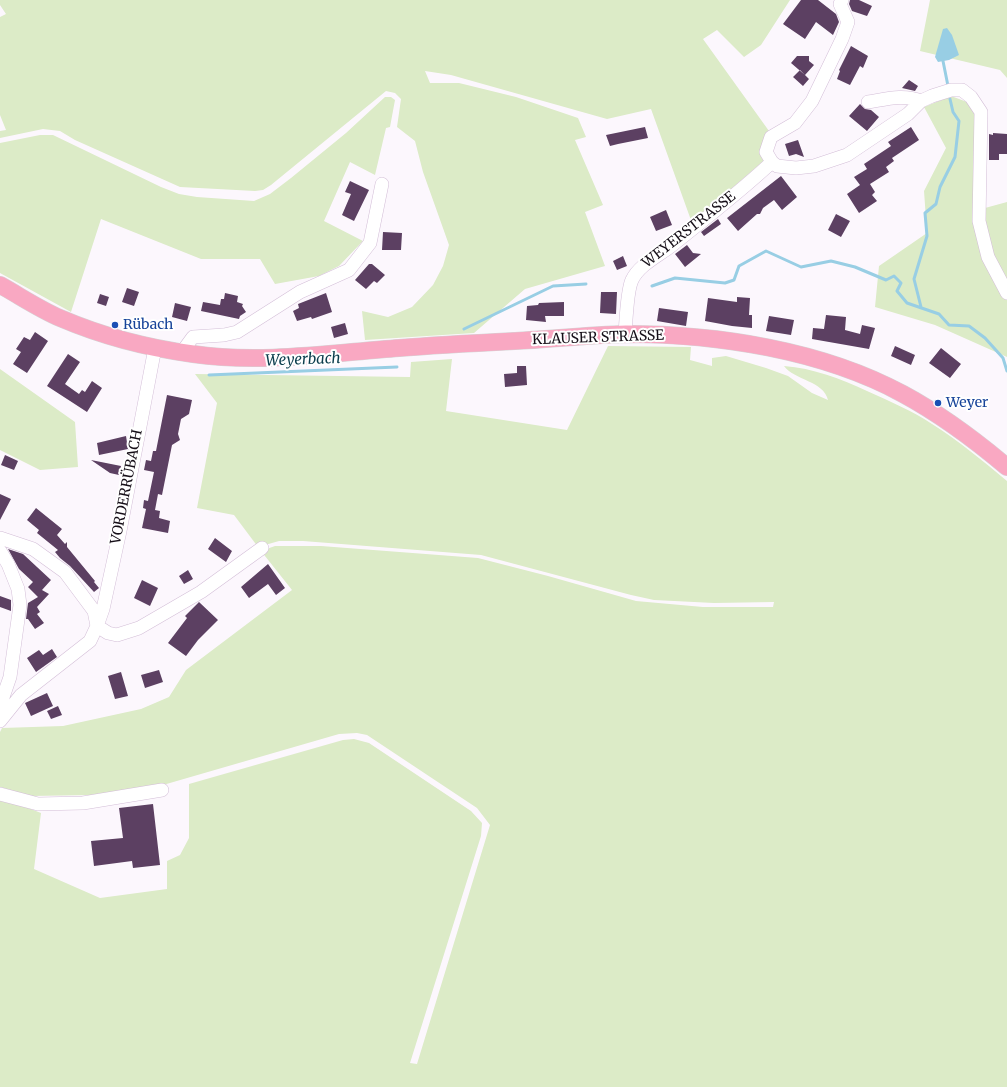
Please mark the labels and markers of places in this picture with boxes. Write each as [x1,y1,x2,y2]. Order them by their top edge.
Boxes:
place label: Rübach [123,317,173,333]
marker: Rübach [110,320,120,330]
place label: Weyer [946,395,988,411]
marker: Weyer [933,398,943,408]

